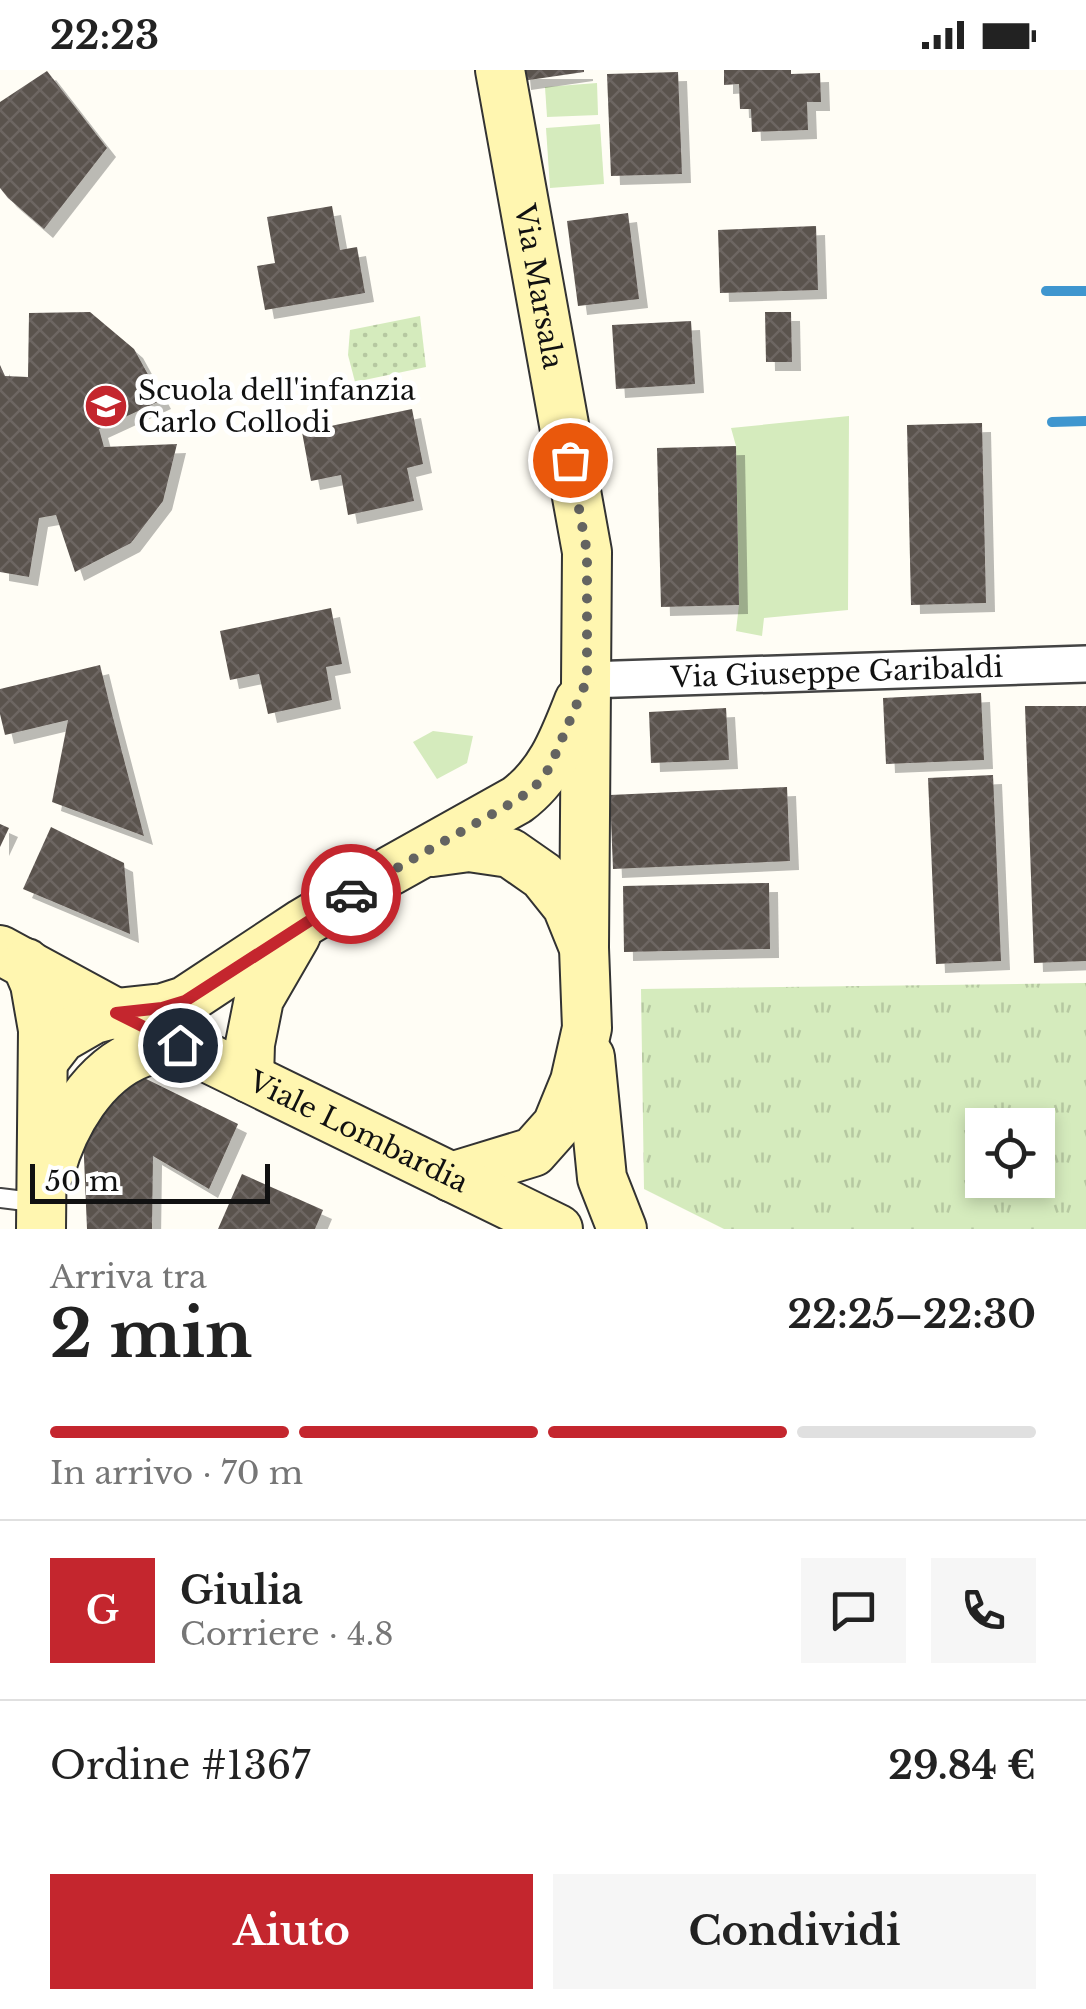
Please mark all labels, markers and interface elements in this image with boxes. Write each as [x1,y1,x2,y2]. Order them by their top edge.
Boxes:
text: 22:23 [50,12,159,59]
street label: Via Marsala [507,200,571,372]
place label: Scuola dell'infanzia Carlo Collodi [138,373,416,440]
school or university icon: Scuola dell'infanzia Carlo Collodi [83,383,129,429]
pin [528,418,613,503]
icon: bag [543,433,598,488]
street label: Via Giuseppe Garibaldi [669,649,1004,695]
courier [301,844,401,944]
icon: car [324,867,379,922]
pin [138,1003,223,1088]
icon: home [153,1018,208,1073]
street label: Viale Lombardia [242,1063,474,1200]
map controls [965,1108,1055,1198]
button: locate [965,1108,1055,1198]
scale bar [30,1159,270,1204]
text: 50 m [45,1164,119,1199]
text: Arriva tra [50,1257,207,1297]
text: 22:25–22:30 [787,1291,1036,1338]
text: 2 min [50,1294,252,1375]
text: In arrivo · 70 m [50,1453,303,1493]
button: chat [801,1558,906,1663]
button: phone [931,1558,1036,1663]
text: Giulia [180,1567,303,1614]
text: G [86,1587,119,1634]
text: Corriere · 4.8 [180,1614,394,1654]
text: Ordine #1367 [50,1742,310,1789]
text: 29.84 € [888,1742,1036,1789]
button: Aiuto [50,1874,533,1989]
button: Condividi [553,1874,1036,1989]

